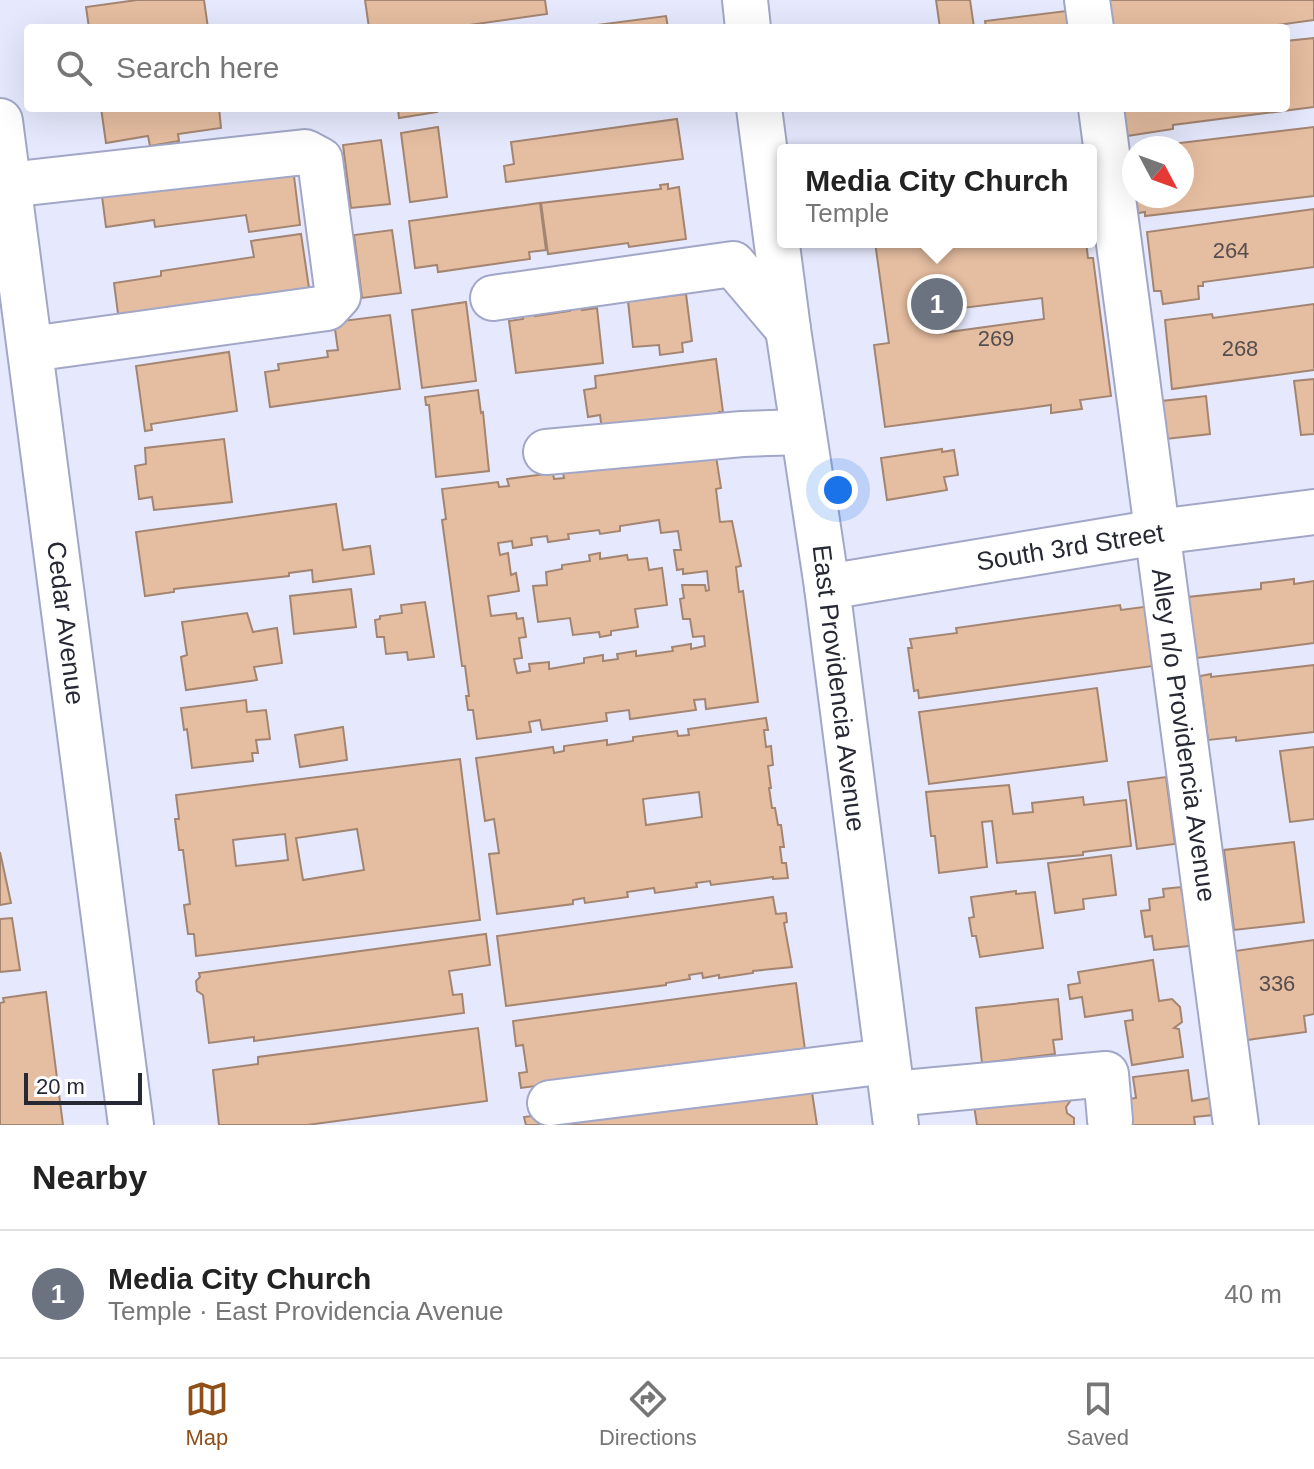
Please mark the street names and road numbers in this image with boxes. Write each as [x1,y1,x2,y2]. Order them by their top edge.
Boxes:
street label: South 3rd Street [974,517,1167,577]
street label: Cedar Avenue [41,540,91,706]
street label: East Providencia Avenue [807,543,871,833]
street label: Alley n/o Providencia Avenue [1146,566,1222,904]

